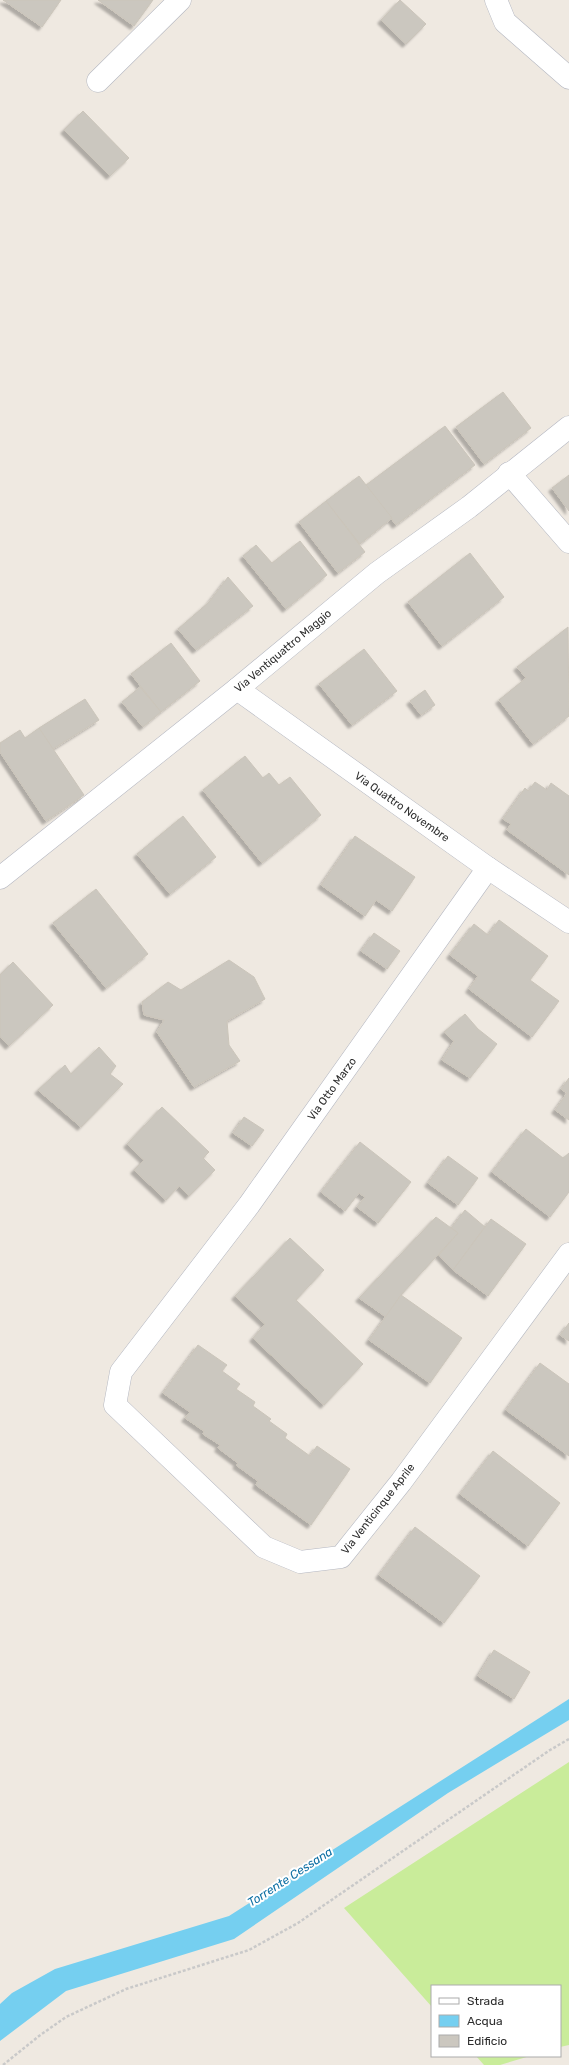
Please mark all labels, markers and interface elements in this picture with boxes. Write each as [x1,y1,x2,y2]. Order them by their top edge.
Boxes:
street label: Via Ventiquattro Maggio [232,607,334,695]
street label: Via Quattro Novembre [352,769,452,845]
street label: Via Otto Marzo [305,1055,359,1123]
street label: Via Venticinque Aprile [339,1461,417,1557]
water label: Torrente Cessana [245,1844,335,1910]
legend [431,1985,561,2057]
text: Strada [467,1994,504,2008]
text: Acqua [467,2014,503,2028]
text: Edificio [467,2034,507,2048]

